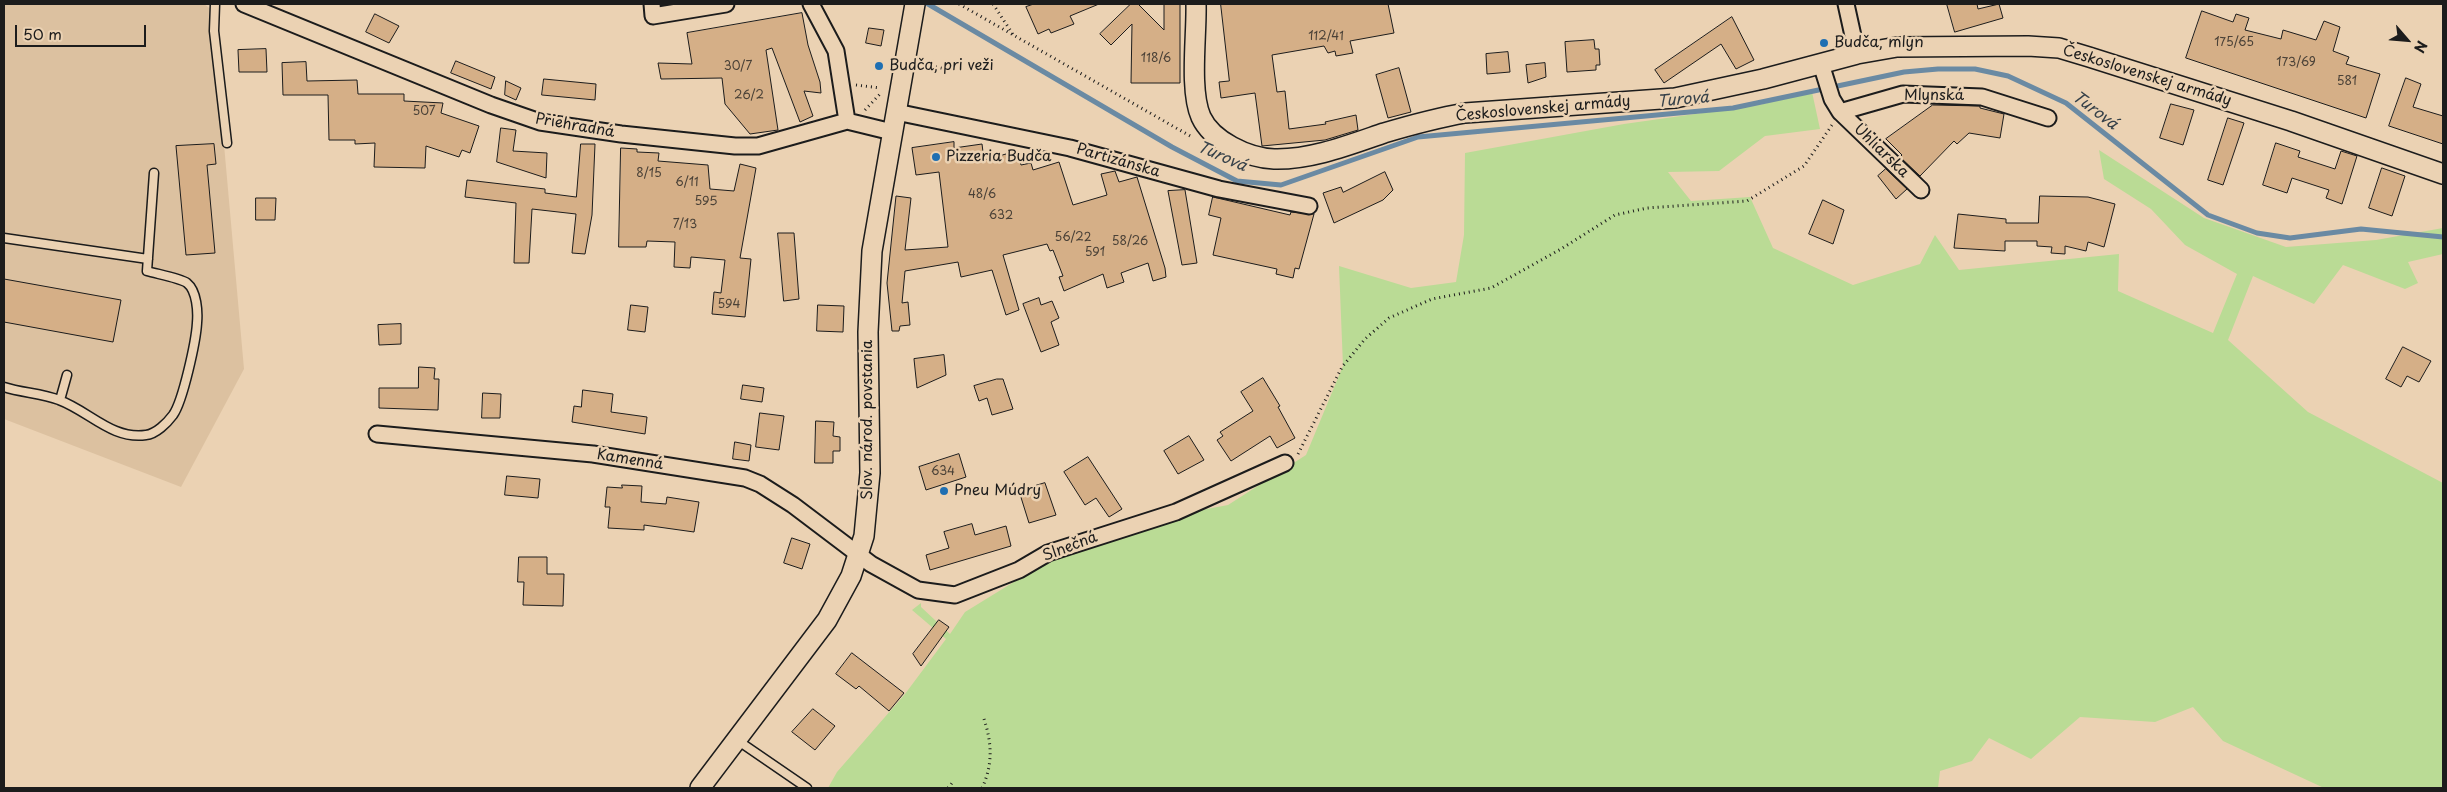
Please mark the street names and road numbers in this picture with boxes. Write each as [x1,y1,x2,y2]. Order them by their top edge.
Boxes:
street label: Československej armády [2060,42,2234,110]
street label: Mlynská [1904,87,1964,105]
street label: Československej armády [1455,92,1631,126]
street label: Priehradná [534,110,616,142]
street label: Uhliarska [1850,120,1912,182]
street label: Partizánska [1074,140,1162,182]
street label: Slov. národ. povstania [859,340,877,500]
street label: Kamenná [595,446,665,474]
street label: Slnečná [1040,528,1100,566]

